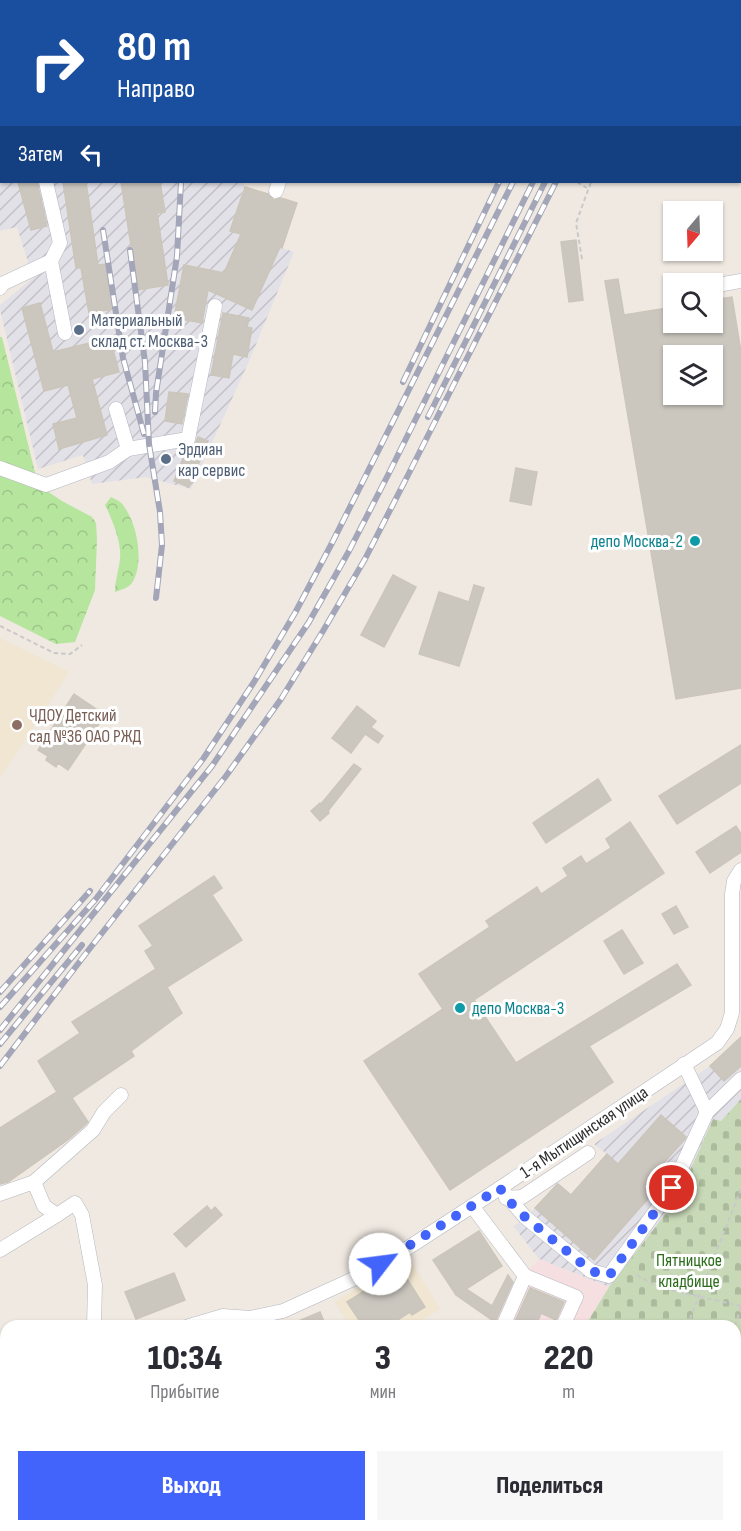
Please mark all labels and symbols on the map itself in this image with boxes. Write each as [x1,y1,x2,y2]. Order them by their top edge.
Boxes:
north arrow [663,201,723,261]
place label: Материальный склад ст. Москва-3 [91,310,208,352]
marker: Материальный склад ст. Москва-3 [72,323,86,337]
place label: Эрдиан кар сервис [178,439,245,481]
marker: Эрдиан кар сервис [159,452,173,466]
place label: депо Москва-2 [591,531,683,552]
marker: депо Москва-2 [688,534,702,548]
place label: ЧДОУ Детский сад №36 ОАО РЖД [29,705,141,747]
marker: ЧДОУ Детский сад №36 ОАО РЖД [10,718,24,732]
place label: депо Москва-3 [472,998,564,1019]
marker: депо Москва-3 [453,1001,467,1015]
street label: 1-я Мытищинская улица [516,1082,652,1183]
pin [646,1162,697,1213]
position arrow [348,1232,412,1296]
park label: Пятницкое кладбище [656,1250,722,1292]

